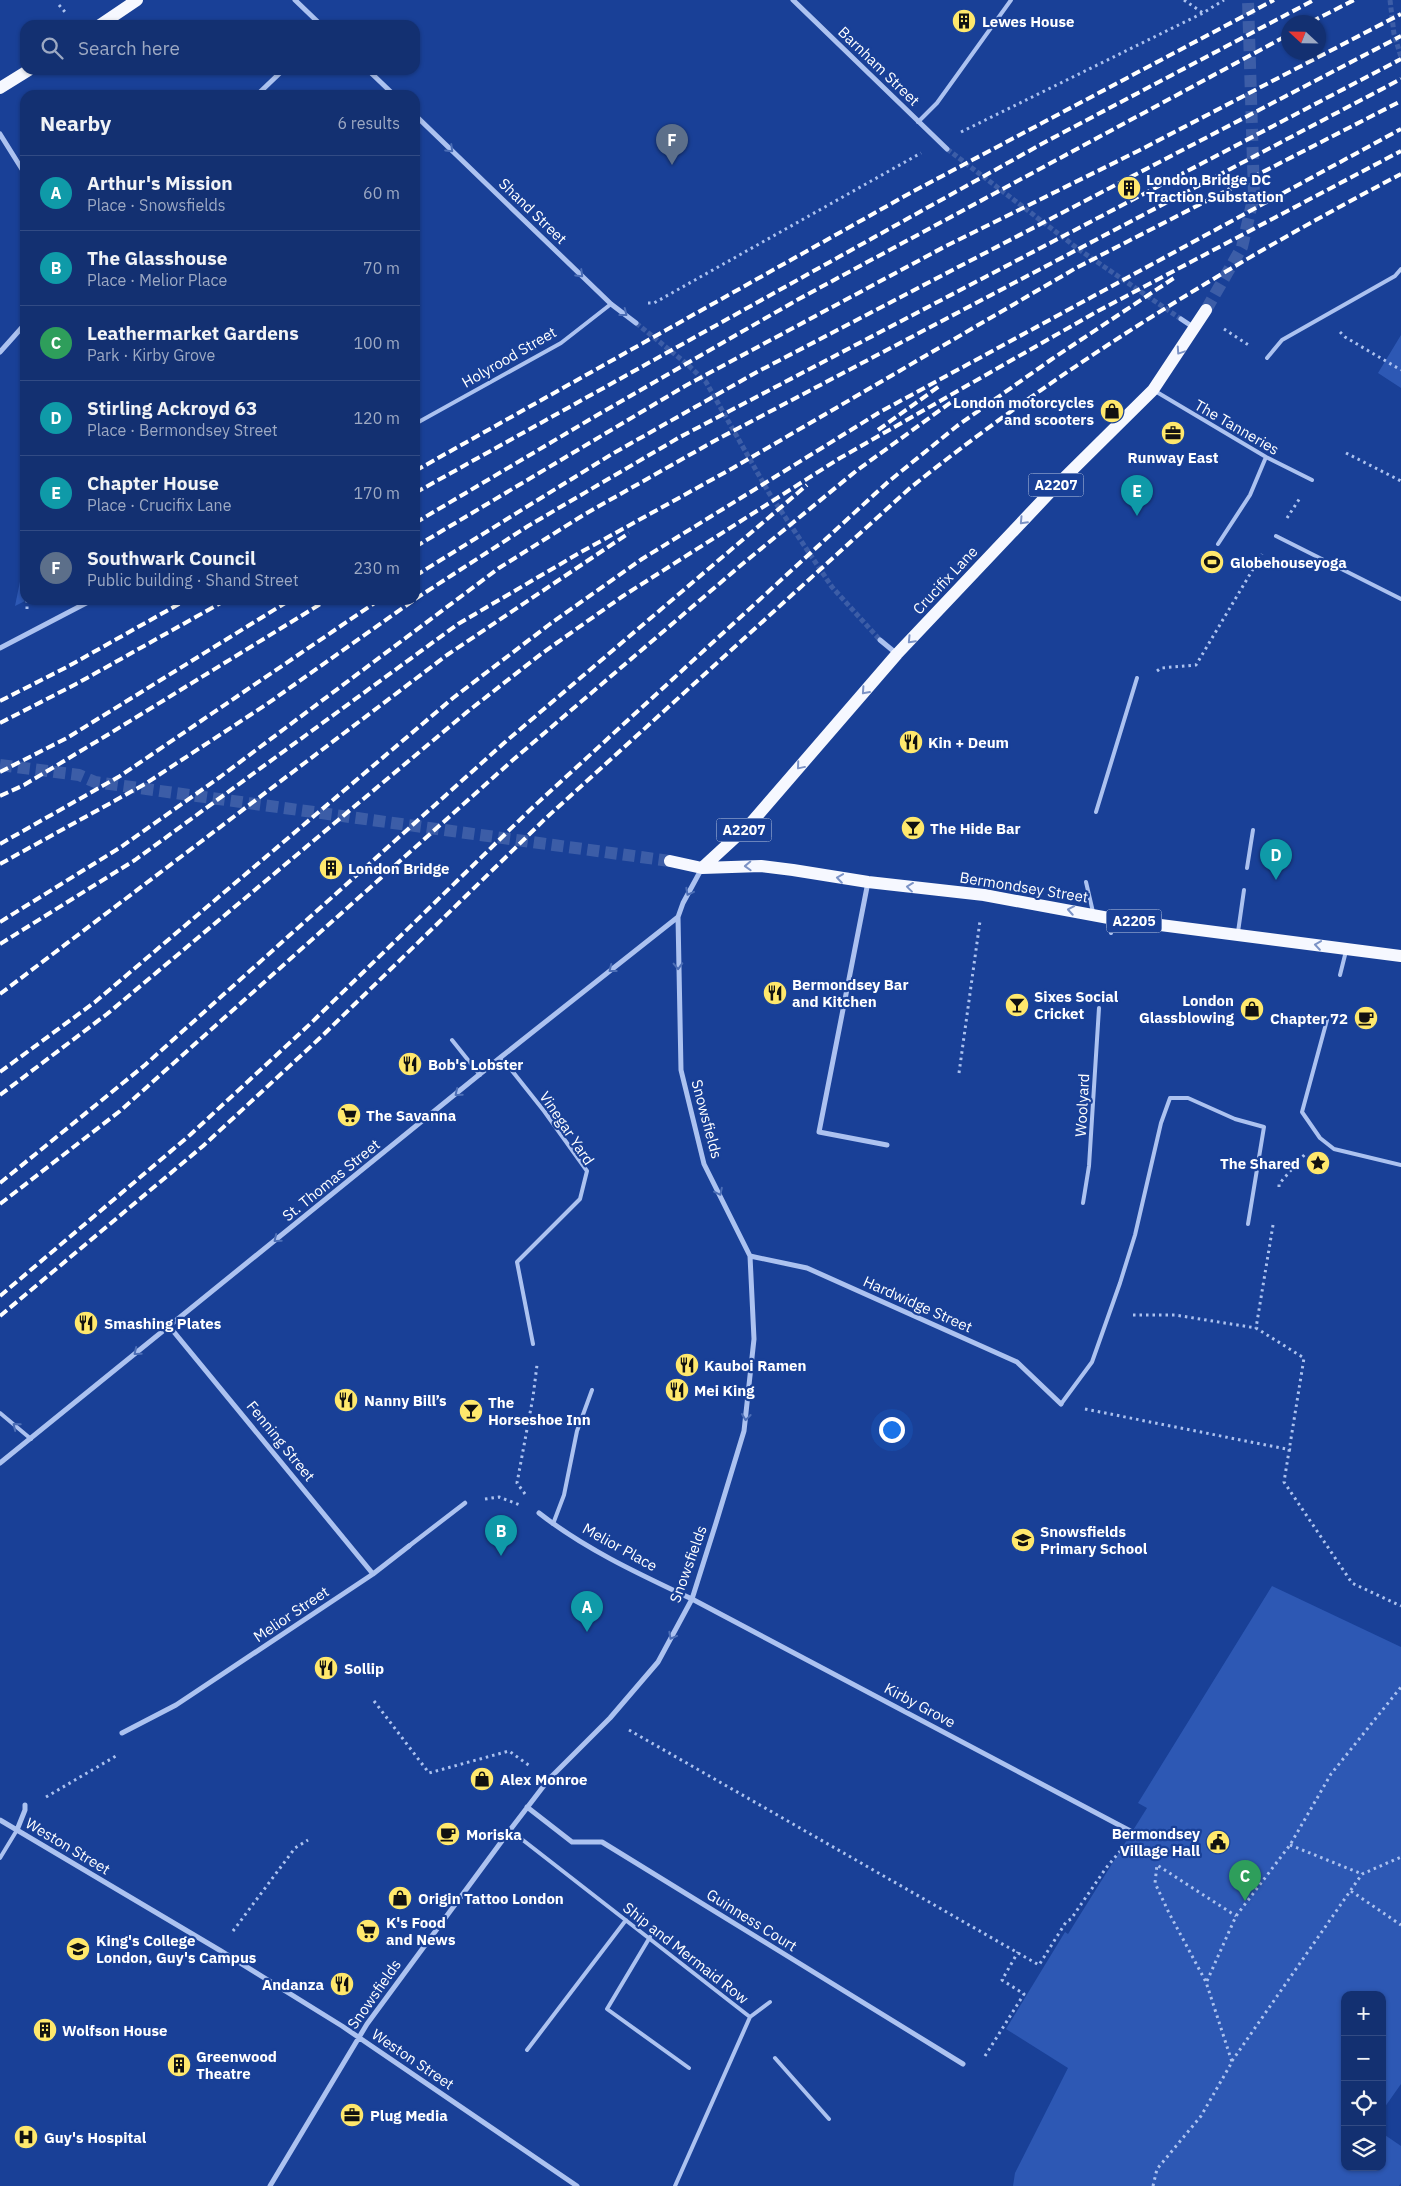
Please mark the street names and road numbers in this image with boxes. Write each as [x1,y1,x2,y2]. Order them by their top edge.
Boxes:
street label: Barnham Street [834,22,924,110]
street label: Shand Street [495,174,571,248]
street label: Holyrood Street [458,322,560,392]
street label: The Tanneries [1191,395,1283,459]
road number: A2207 [1028,474,1084,496]
street label: Crucifix Lane [909,542,981,618]
road number: A2207 [716,818,772,842]
street label: Bermondsey Street [958,867,1090,907]
road number: A2205 [1106,909,1162,932]
street label: Woolyard [1071,1073,1093,1137]
street label: Snowsfields [687,1077,727,1161]
street label: Vinegar Yard [535,1088,599,1168]
street label: St. Thomas Street [278,1135,384,1225]
street label: Hardwidge Street [860,1271,976,1337]
street label: Fenning Street [243,1397,319,1485]
street label: Melior Place [579,1519,661,1575]
street label: Snowsfields [665,1523,711,1605]
street label: Melior Street [250,1582,332,1646]
street label: Kirby Grove [881,1678,959,1732]
street label: Weston Street [22,1813,114,1879]
street label: Guinness Court [703,1885,801,1955]
street label: Ship and Mermaid Row [619,1898,753,2008]
street label: Snowsfields [343,1955,405,2033]
street label: Weston Street [368,2024,458,2094]

